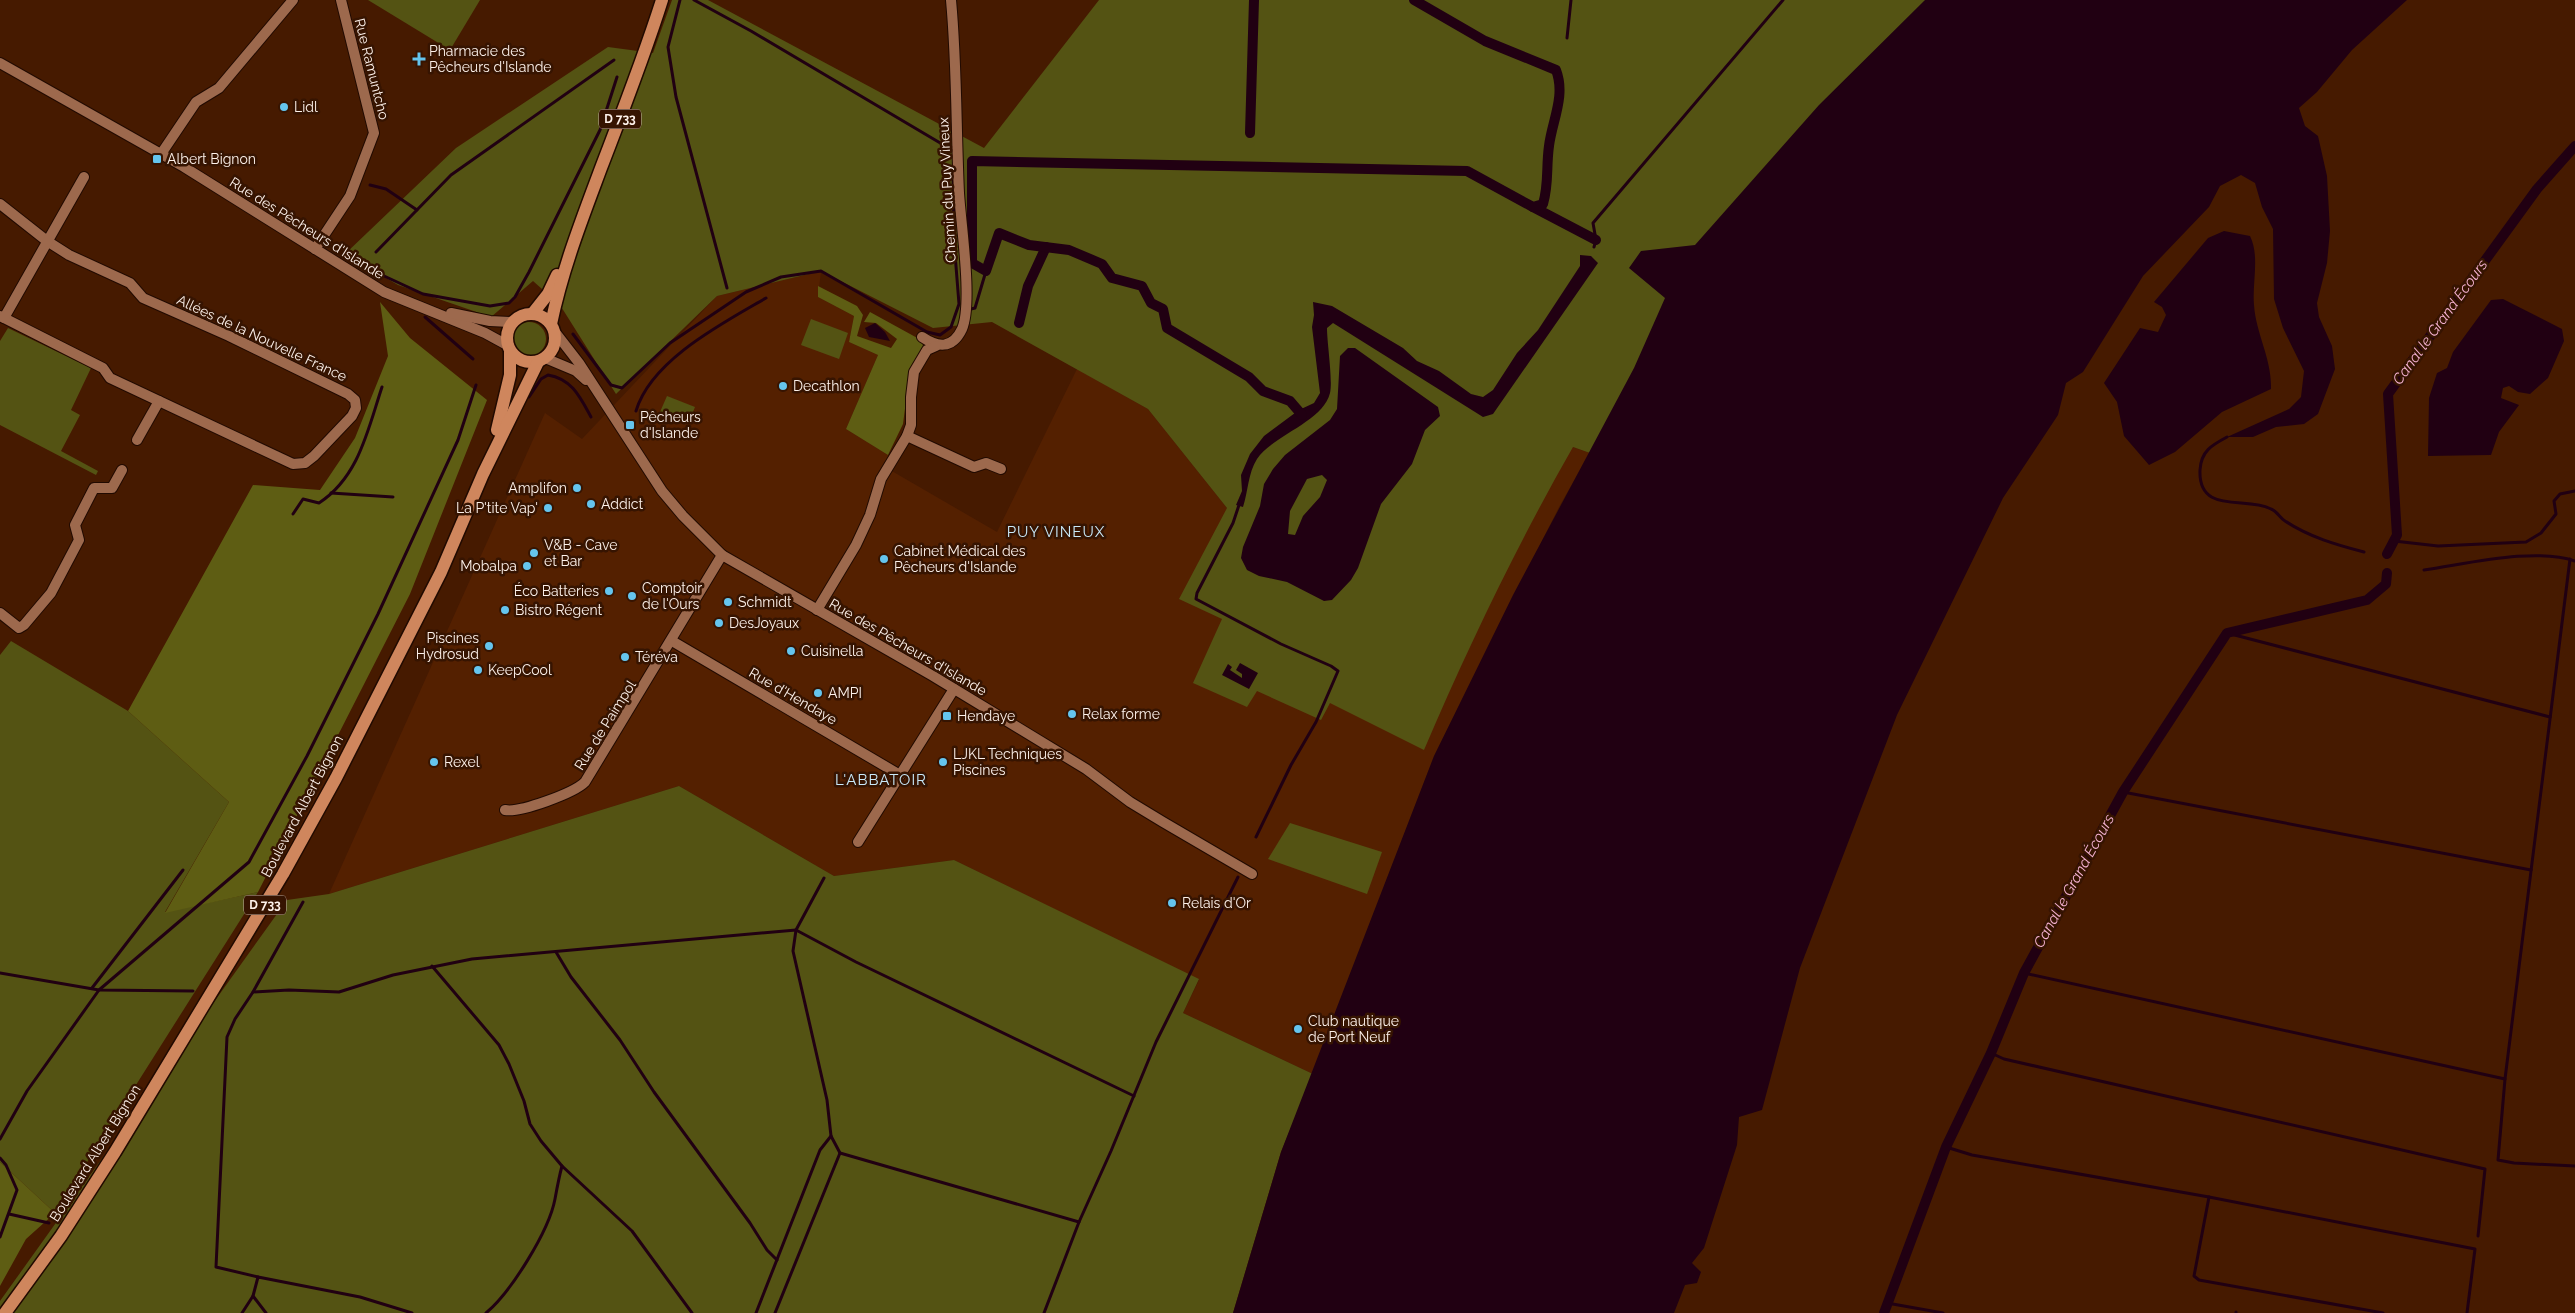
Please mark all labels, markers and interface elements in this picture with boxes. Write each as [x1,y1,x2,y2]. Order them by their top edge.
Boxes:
street label: Rue Ramuntcho [352,17,392,121]
place label: Pharmacie des Pêcheurs d'Islande [429,43,552,75]
marker: Pharmacie des Pêcheurs d'Islande [413,53,425,65]
place label: Lidl [294,99,318,115]
marker: Lidl [278,101,290,113]
road number: D 733 [599,110,641,128]
street label: Chemin du Puy Vineux [935,117,959,263]
place label: Albert Bignon [167,151,256,167]
marker: Albert Bignon [151,153,163,165]
street label: Rue des Pêcheurs d'Islande [227,174,387,282]
water label: Canal le Grand Écours [2389,256,2491,388]
street label: Allées de la Nouvelle France [174,291,350,385]
place label: Decathlon [793,378,860,394]
marker: Decathlon [777,380,789,392]
place label: Pêcheurs d'Islande [640,409,701,441]
marker: Pêcheurs d'Islande [624,419,636,431]
place label: Amplifon [508,480,567,496]
marker: Amplifon [571,482,583,494]
place label: Addict [601,496,643,512]
marker: Addict [585,498,597,510]
place label: La P'tite Vap' [456,500,538,516]
marker: La P'tite Vap' [542,502,554,514]
district label: PUY VINEUX [1007,523,1105,541]
place label: V&B - Cave et Bar [544,537,617,569]
place label: Cabinet Médical des Pêcheurs d'Islande [894,543,1026,575]
marker: V&B - Cave et Bar [528,547,540,559]
marker: Cabinet Médical des Pêcheurs d'Islande [878,553,890,565]
place label: Mobalpa [460,558,517,574]
marker: Mobalpa [521,560,533,572]
place label: Comptoir de l'Ours [642,580,702,612]
place label: Éco Batteries [514,582,599,599]
marker: Éco Batteries [603,585,615,597]
marker: Comptoir de l'Ours [626,590,638,602]
place label: Schmidt [738,594,792,610]
street label: Rue des Pêcheurs d'Islande [826,595,990,699]
marker: Schmidt [722,596,734,608]
place label: Bistro Régent [515,602,603,618]
marker: Bistro Régent [499,604,511,616]
place label: DesJoyaux [729,615,799,631]
marker: DesJoyaux [713,617,725,629]
place label: Piscines Hydrosud [416,630,479,662]
marker: Piscines Hydrosud [483,640,495,652]
place label: Cuisinella [801,643,863,659]
marker: Cuisinella [785,645,797,657]
place label: Téréva [635,649,678,665]
marker: Téréva [619,651,631,663]
place label: KeepCool [488,662,552,678]
marker: KeepCool [472,664,484,676]
street label: Rue d'Hendaye [746,664,840,728]
street label: Rue de Paimpol [571,677,639,773]
place label: AMPI [828,685,862,701]
marker: AMPI [812,687,824,699]
place label: Relax forme [1082,706,1160,722]
place label: Hendaye [957,708,1015,724]
marker: Relax forme [1066,708,1078,720]
marker: Hendaye [941,710,953,722]
street label: Boulevard Albert Bignon [258,732,346,880]
place label: LJKL Techniques Piscines [953,746,1062,778]
place label: Rexel [444,754,480,770]
marker: Rexel [428,756,440,768]
marker: LJKL Techniques Piscines [937,756,949,768]
district label: L'ABBATOIR [835,771,927,789]
water label: Canal le Grand Écours [2030,811,2118,951]
place label: Relais d'Or [1182,895,1251,911]
road number: D 733 [244,896,286,914]
marker: Relais d'Or [1166,897,1178,909]
place label: Club nautique de Port Neuf [1308,1013,1399,1045]
marker: Club nautique de Port Neuf [1292,1023,1304,1035]
street label: Boulevard Albert Bignon [46,1082,144,1224]

